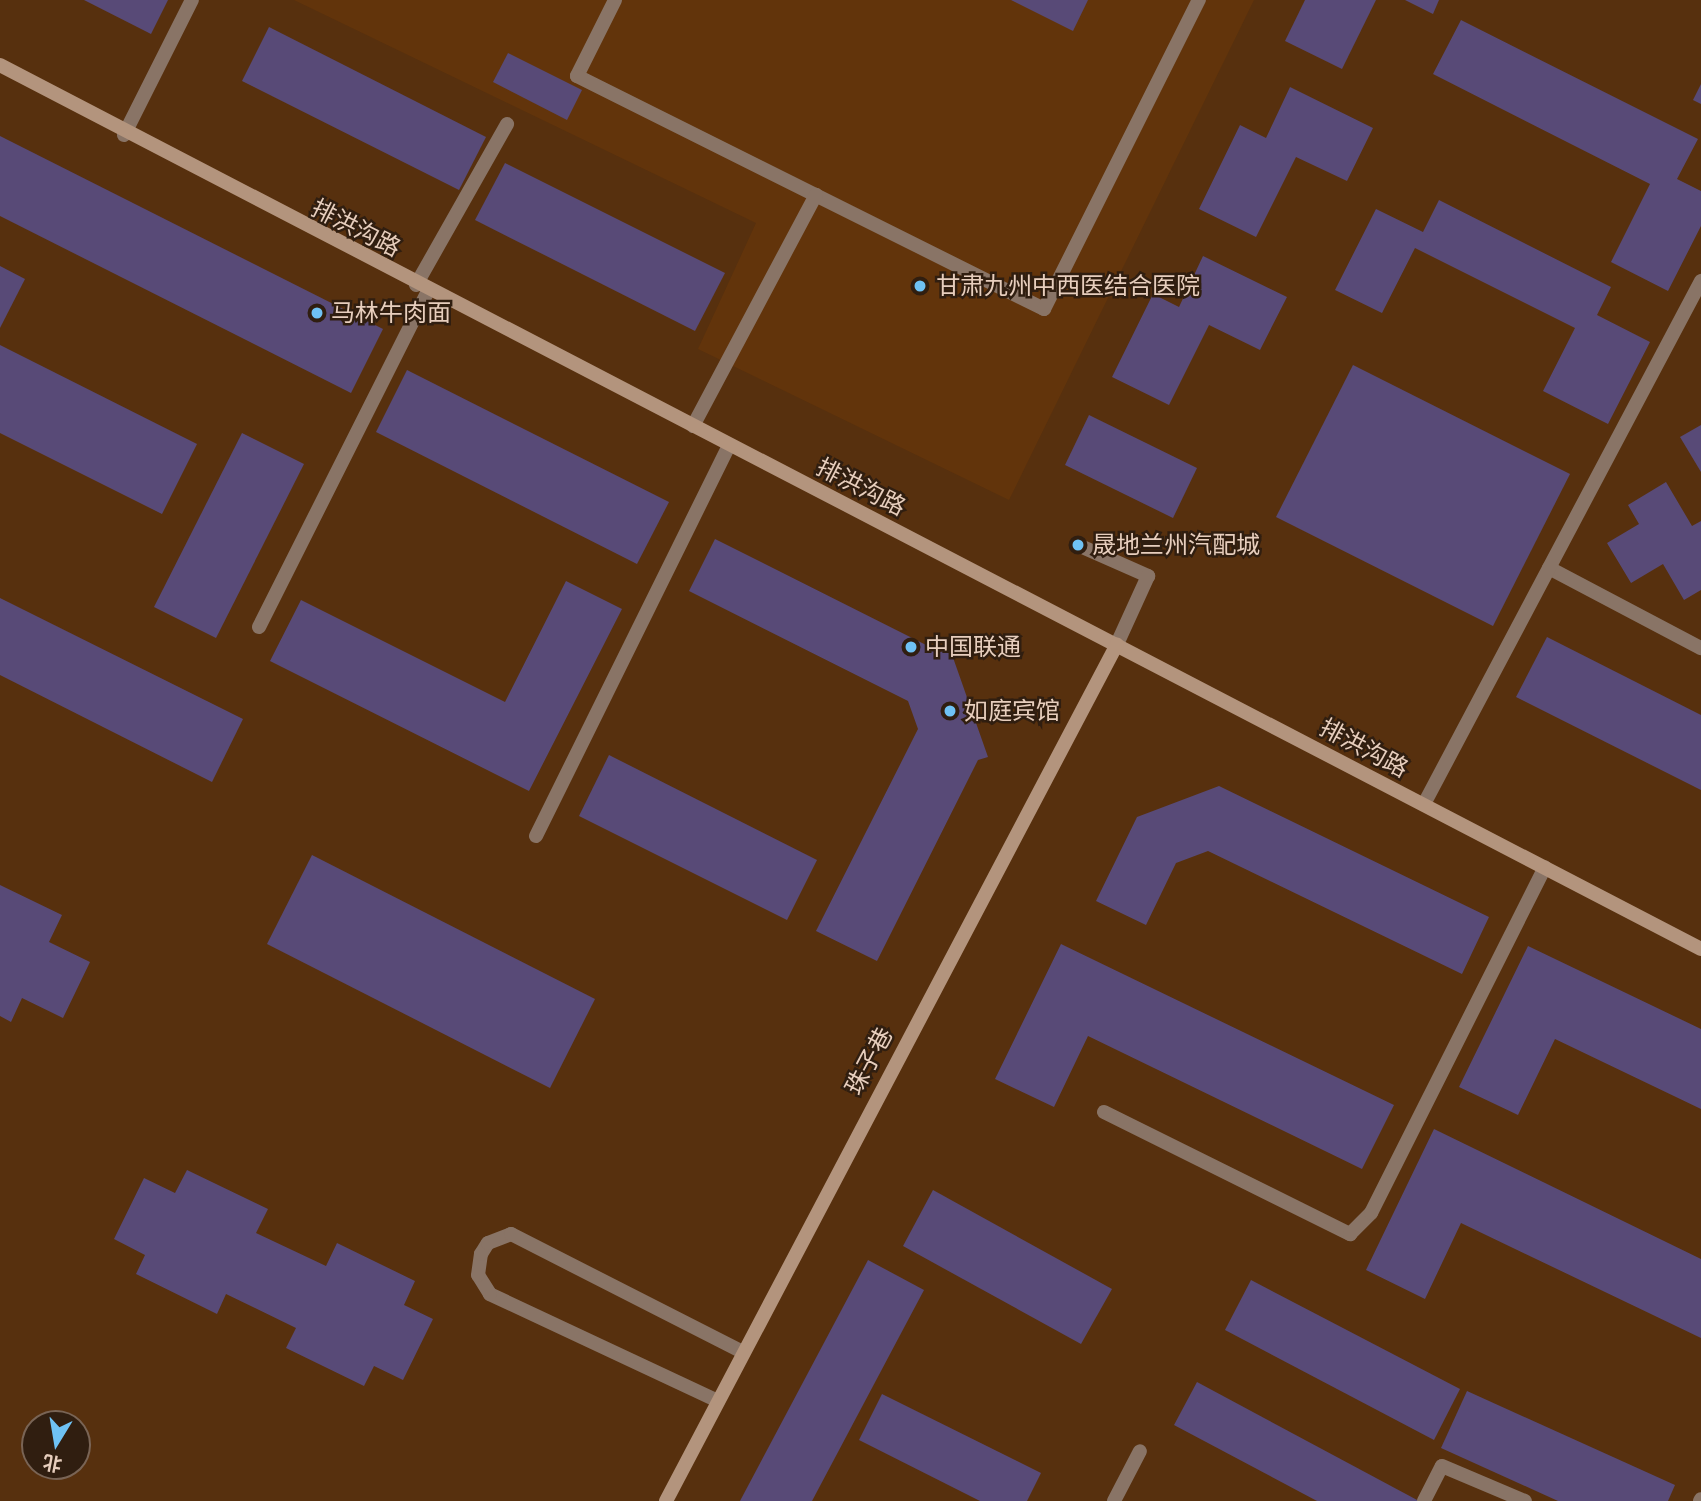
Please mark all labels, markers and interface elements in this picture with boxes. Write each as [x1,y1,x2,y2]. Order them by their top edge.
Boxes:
street label: 排洪沟路 [307,193,405,263]
place label: 甘肃九州中西医结合医院 [936,272,1200,300]
marker: 甘肃九州中西医结合医院 [910,276,930,296]
place label: 马林牛肉面 [331,299,451,327]
marker: 马林牛肉面 [309,305,325,321]
street label: 排洪沟路 [812,452,910,522]
place label: 晟地兰州汽配城 [1092,531,1260,559]
marker: 晟地兰州汽配城 [1070,537,1086,553]
place label: 中国联通 [925,633,1021,661]
marker: 中国联通 [903,639,919,655]
place label: 如庭宾馆 [964,697,1060,725]
marker: 如庭宾馆 [942,703,958,719]
street label: 排洪沟路 [1315,713,1413,783]
street label: 珠子巷 [839,1022,899,1100]
north arrow [21,1410,91,1480]
text: 北 [41,1450,64,1477]

